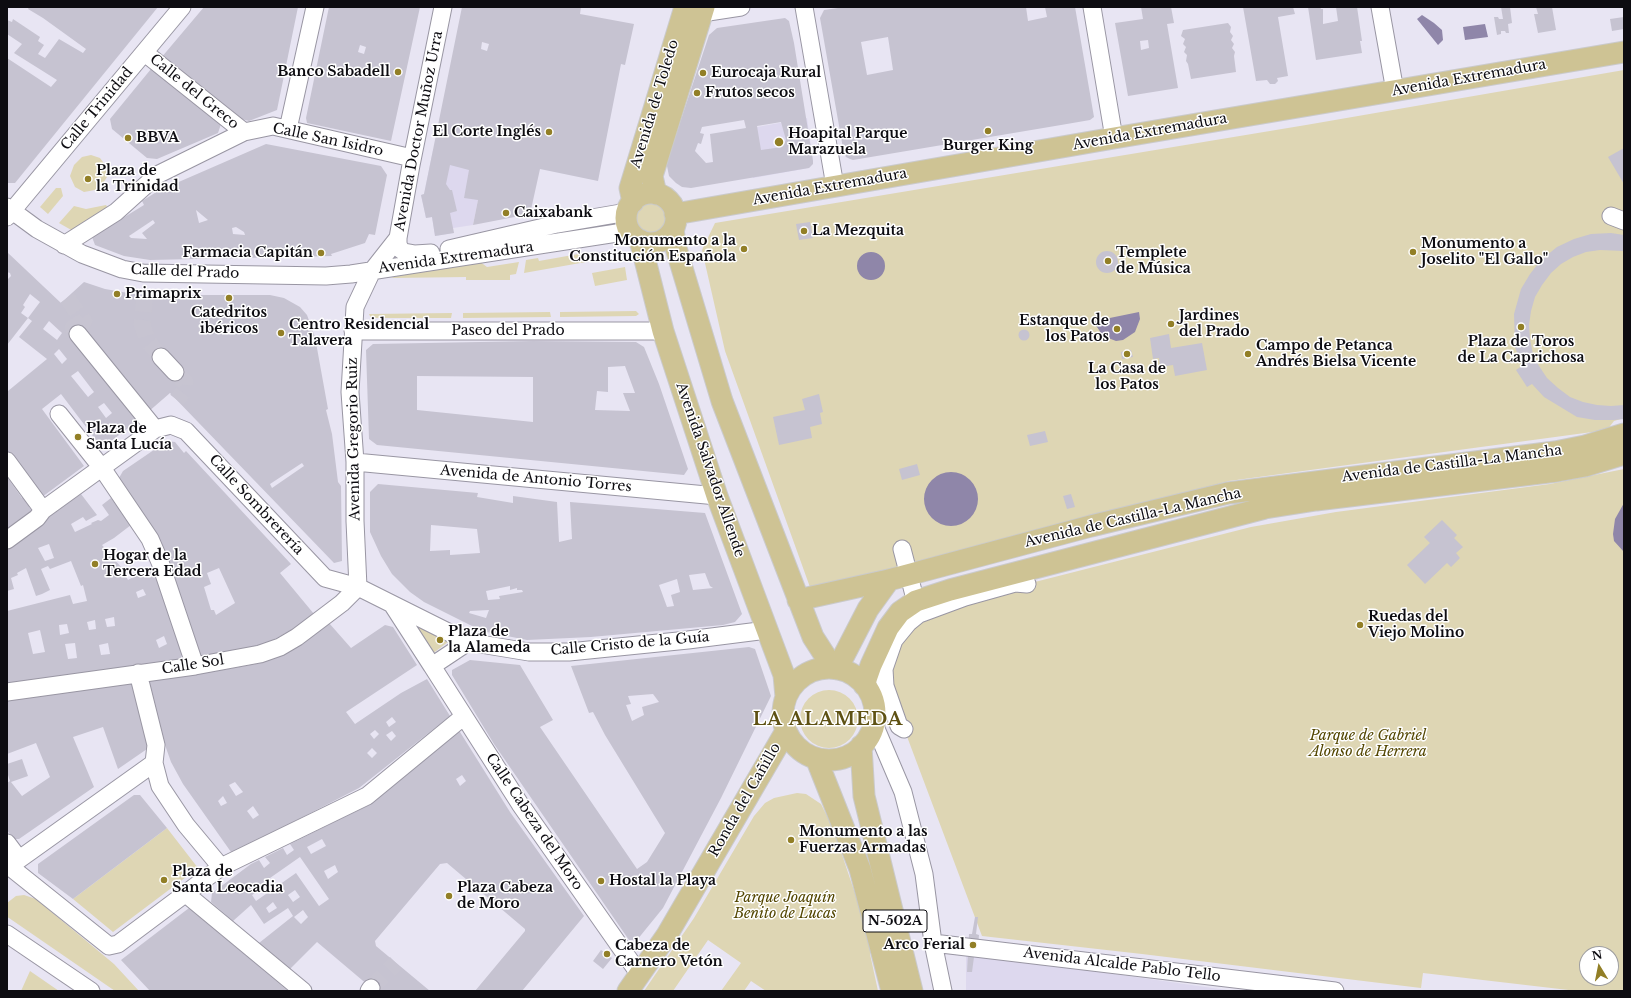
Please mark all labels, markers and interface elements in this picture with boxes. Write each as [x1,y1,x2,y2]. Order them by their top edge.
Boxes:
street label: Avenida Doctor Muñoz Urra [391,29,447,233]
street label: Avenida de Toledo [627,38,683,170]
street label: Calle del Greco [146,51,242,133]
street label: Avenida Extremadura [1390,56,1548,100]
street label: Calle Trinidad [57,64,137,154]
place label: Banco Sabadell [277,64,390,80]
place label: Eurocaja Rural [711,65,821,81]
marker: Banco Sabadell [393,67,403,77]
marker: Eurocaja Rural [698,68,708,78]
place label: Frutos secos [705,85,795,101]
marker: Frutos secos [692,88,702,98]
street label: Avenida Extremadura [1071,110,1229,154]
street label: Calle San Isidro [271,120,385,160]
place label: El Corte Inglés [432,124,541,140]
place label: Hoapital Parque Marazuela [788,126,907,158]
marker: Burger King [983,126,993,136]
marker: El Corte Inglés [544,127,554,137]
place label: BBVA [136,130,179,146]
marker: BBVA [123,133,133,143]
marker: Hoapital Parque Marazuela [773,136,785,148]
place label: Burger King [943,138,1033,154]
place label: Plaza de la Trinidad [96,163,179,196]
street label: Avenida Extremadura [751,165,909,209]
marker: Plaza de la Trinidad [83,174,93,184]
place label: Caixabank [514,205,593,221]
marker: Caixabank [501,208,511,218]
place label: La Mezquita [812,223,904,239]
marker: La Mezquita [799,226,809,236]
place label: Monumento a la Constitución Española [569,233,736,266]
place label: Monumento a Joselito "El Gallo" [1421,236,1548,268]
street label: Avenida Extremadura [377,239,535,277]
marker: Monumento a la Constitución Española [739,244,749,254]
place label: Farmacia Capitán [183,245,313,261]
place label: Templete de Música [1116,245,1191,278]
marker: Monumento a Joselito "El Gallo" [1408,247,1418,257]
marker: Farmacia Capitán [316,248,326,258]
marker: Templete de Música [1103,256,1113,266]
street label: Calle del Prado [130,262,240,282]
place label: Primaprix [125,286,201,302]
marker: Primaprix [112,289,122,299]
marker: Catedritos ibéricos [224,293,234,303]
place label: Catedritos ibéricos [191,305,267,338]
place label: Jardines del Prado [1179,308,1250,340]
place label: Estanque de los Patos [1019,313,1109,346]
place label: Centro Residencial Talavera [289,317,429,350]
marker: Jardines del Prado [1166,319,1176,329]
marker: Plaza de Toros de La Caprichosa [1516,322,1526,332]
street label: Paseo del Prado [451,323,565,339]
marker: Estanque de los Patos [1112,324,1122,334]
marker: Centro Residencial Talavera [276,328,286,338]
place label: Plaza de Toros de La Caprichosa [1458,334,1584,366]
place label: Campo de Petanca Andrés Bielsa Vicente [1256,338,1416,370]
marker: La Casa de los Patos [1122,349,1132,359]
marker: Campo de Petanca Andrés Bielsa Vicente [1243,349,1253,359]
street label: Avenida Gregorio Ruiz [344,357,364,521]
place label: La Casa de los Patos [1088,361,1166,394]
street label: Avenida Salvador Allende [672,380,748,560]
place label: Plaza de Santa Lucía [86,421,172,454]
marker: Plaza de Santa Lucía [73,432,83,442]
street label: Avenida de Castilla-La Mancha [1341,442,1563,486]
street label: Calle Sombrerería [205,451,307,559]
street label: Avenida de Antonio Torres [439,462,633,496]
street label: Avenida de Castilla-La Mancha [1023,485,1243,551]
place label: Hogar de la Tercera Edad [103,548,202,580]
marker: Hogar de la Tercera Edad [90,559,100,569]
place label: Ruedas del Viejo Molino [1368,609,1464,642]
marker: Ruedas del Viejo Molino [1355,620,1365,630]
place label: Plaza de la Alameda [448,624,530,656]
street label: Calle Cristo de la Guía [550,629,710,659]
marker: Plaza de la Alameda [435,635,445,645]
street label: Calle Sol [161,652,225,678]
district label: LA ALAMEDA [753,709,903,731]
park label: Parque de Gabriel Alonso de Herrera [1309,728,1427,760]
street label: Ronda del Cañillo [706,740,784,860]
street label: Calle Cabeza del Moro [482,750,586,894]
place label: Monumento a las Fuerzas Armadas [799,824,928,856]
marker: Monumento a las Fuerzas Armadas [786,835,796,845]
place label: Plaza de Santa Leocadia [172,864,283,896]
place label: Hostal la Playa [609,873,716,889]
marker: Plaza de Santa Leocadia [159,875,169,885]
marker: Hostal la Playa [596,876,606,886]
place label: Plaza Cabeza de Moro [457,880,553,912]
park label: Parque Joaquín Benito de Lucas [734,890,836,922]
marker: Plaza Cabeza de Moro [444,891,454,901]
road number: N-502A [863,910,927,932]
place label: Arco Ferial [884,937,965,953]
place label: Cabeza de Carnero Vetón [615,938,723,970]
marker: Arco Ferial [968,940,978,950]
street label: Avenida Alcalde Pablo Tello [1022,945,1222,985]
north arrow [1579,946,1619,986]
text: N [1591,947,1603,963]
marker: Cabeza de Carnero Vetón [602,949,612,959]

